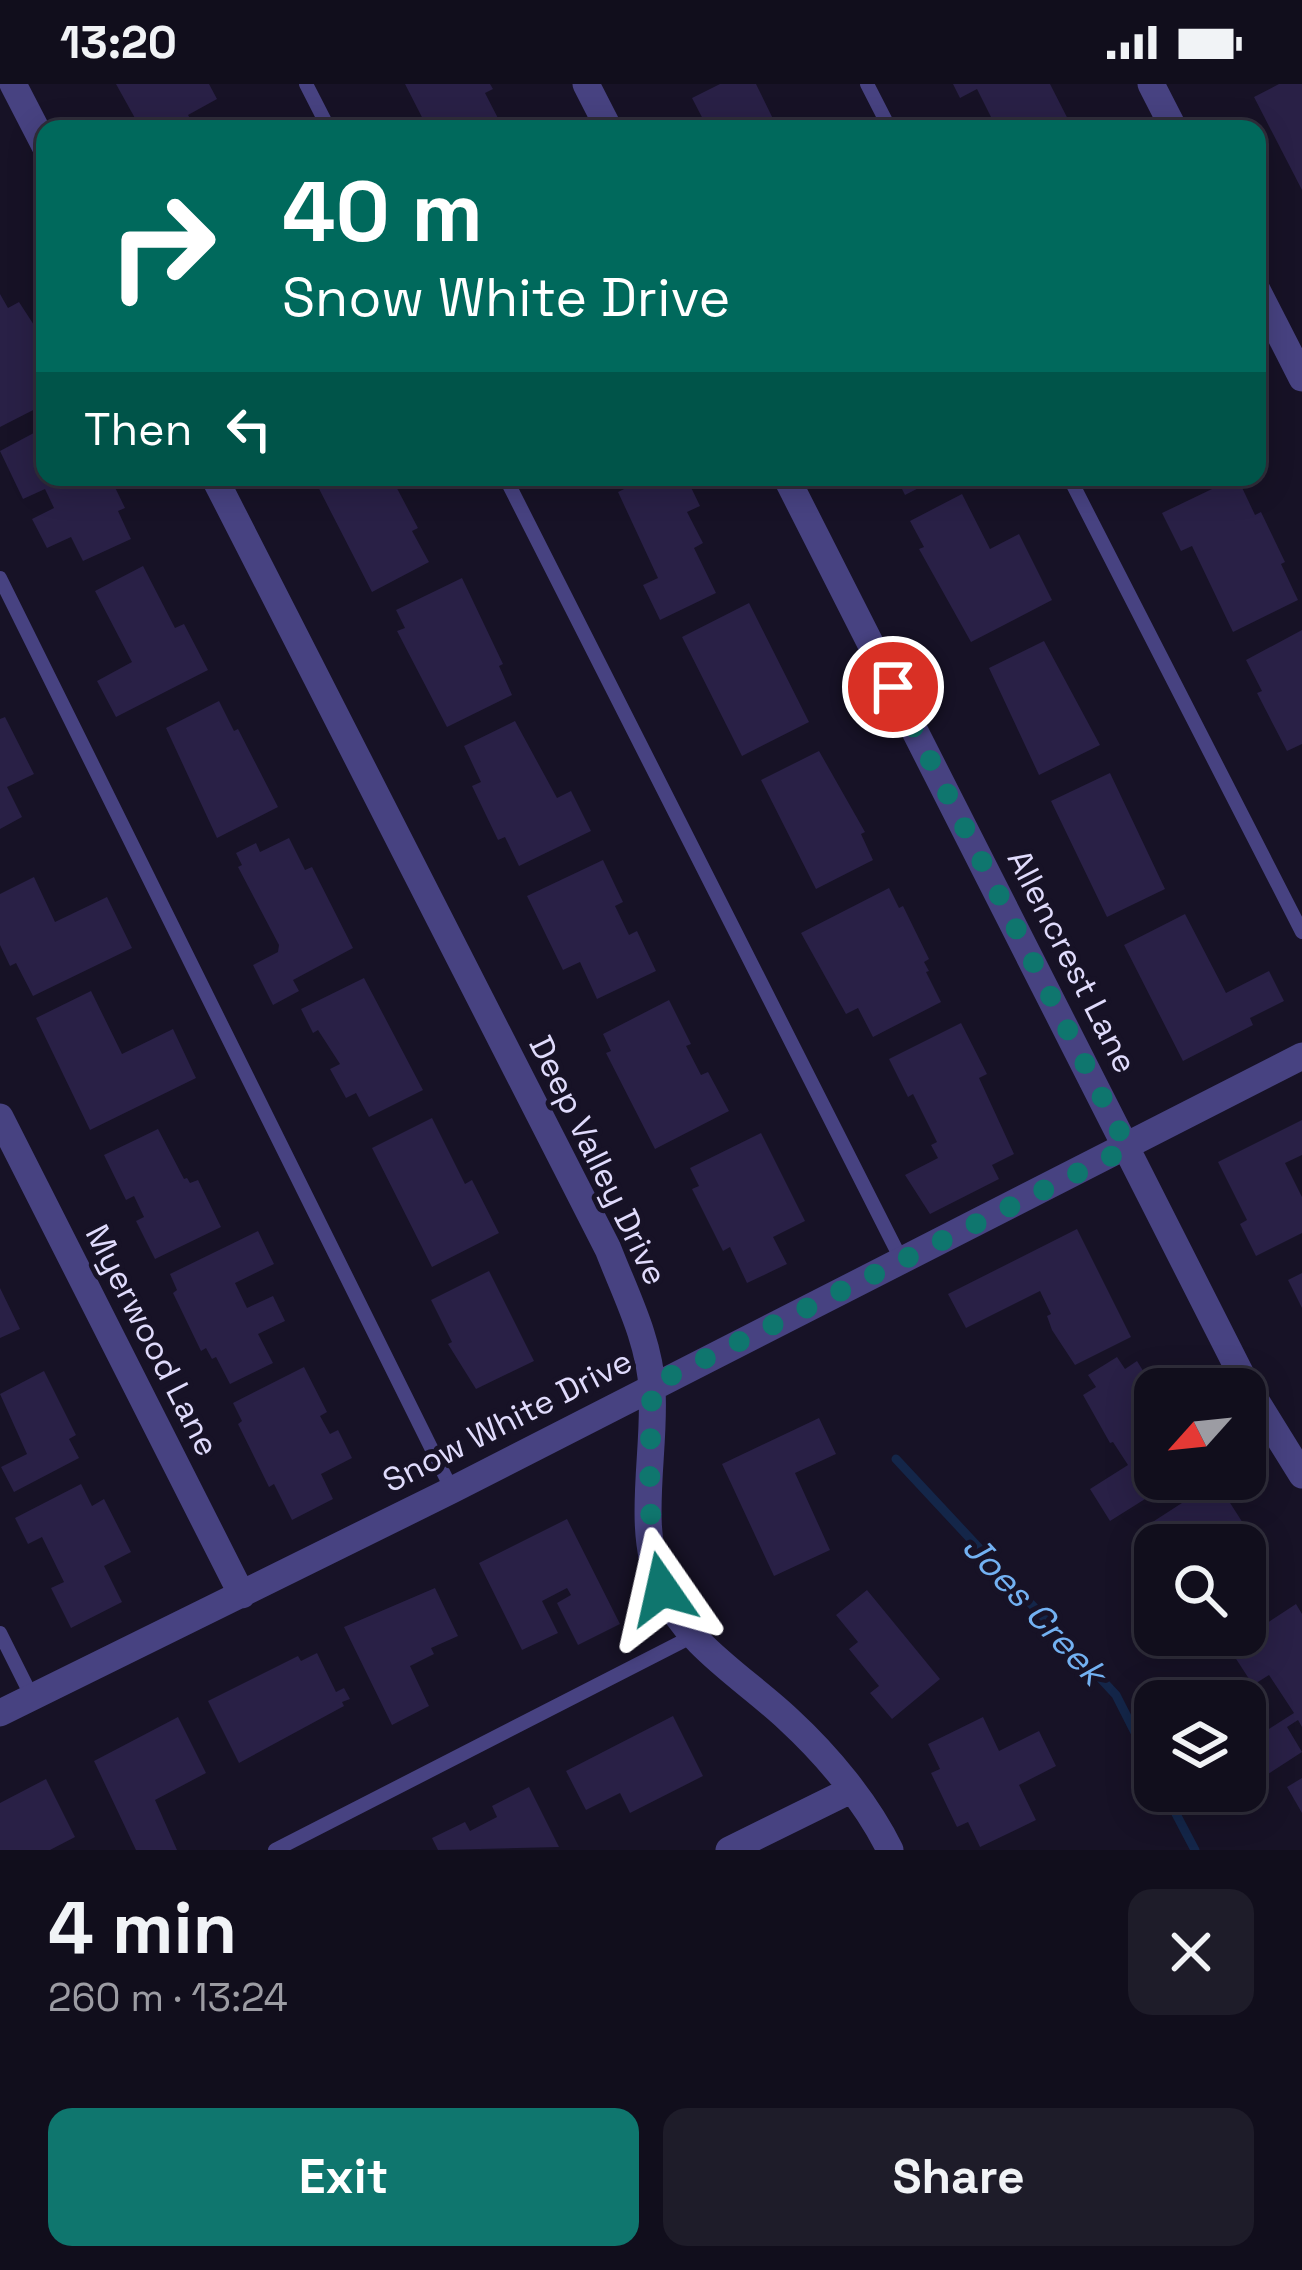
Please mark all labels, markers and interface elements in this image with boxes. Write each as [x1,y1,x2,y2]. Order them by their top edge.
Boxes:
text: 13:20 [60,14,177,71]
text: 40 m [282,158,483,266]
icon: right [84,168,240,324]
text: Snow White Drive [282,263,730,332]
icon: left [216,396,282,462]
text: Then [84,401,192,458]
pin [842,636,944,738]
icon: arrive [860,654,926,720]
street label: Allencrest Lane [998,843,1146,1080]
street label: Deep Valley Drive [520,1029,677,1292]
street label: Myerwood Lane [76,1218,229,1463]
street label: Snow White Drive [376,1340,639,1502]
north arrow [1134,1368,1266,1500]
map controls [1134,1368,1266,1812]
water label: Joes Creek [953,1524,1118,1698]
button: search [1134,1524,1266,1656]
position arrow [599,1526,725,1652]
button: layers [1134,1680,1266,1812]
text: 4 min [48,1882,237,1974]
button: close [1128,1889,1254,2015]
text: 260 m · 13:24 [48,1973,288,2022]
button: Exit [48,2108,639,2246]
button: Share [663,2108,1254,2246]

